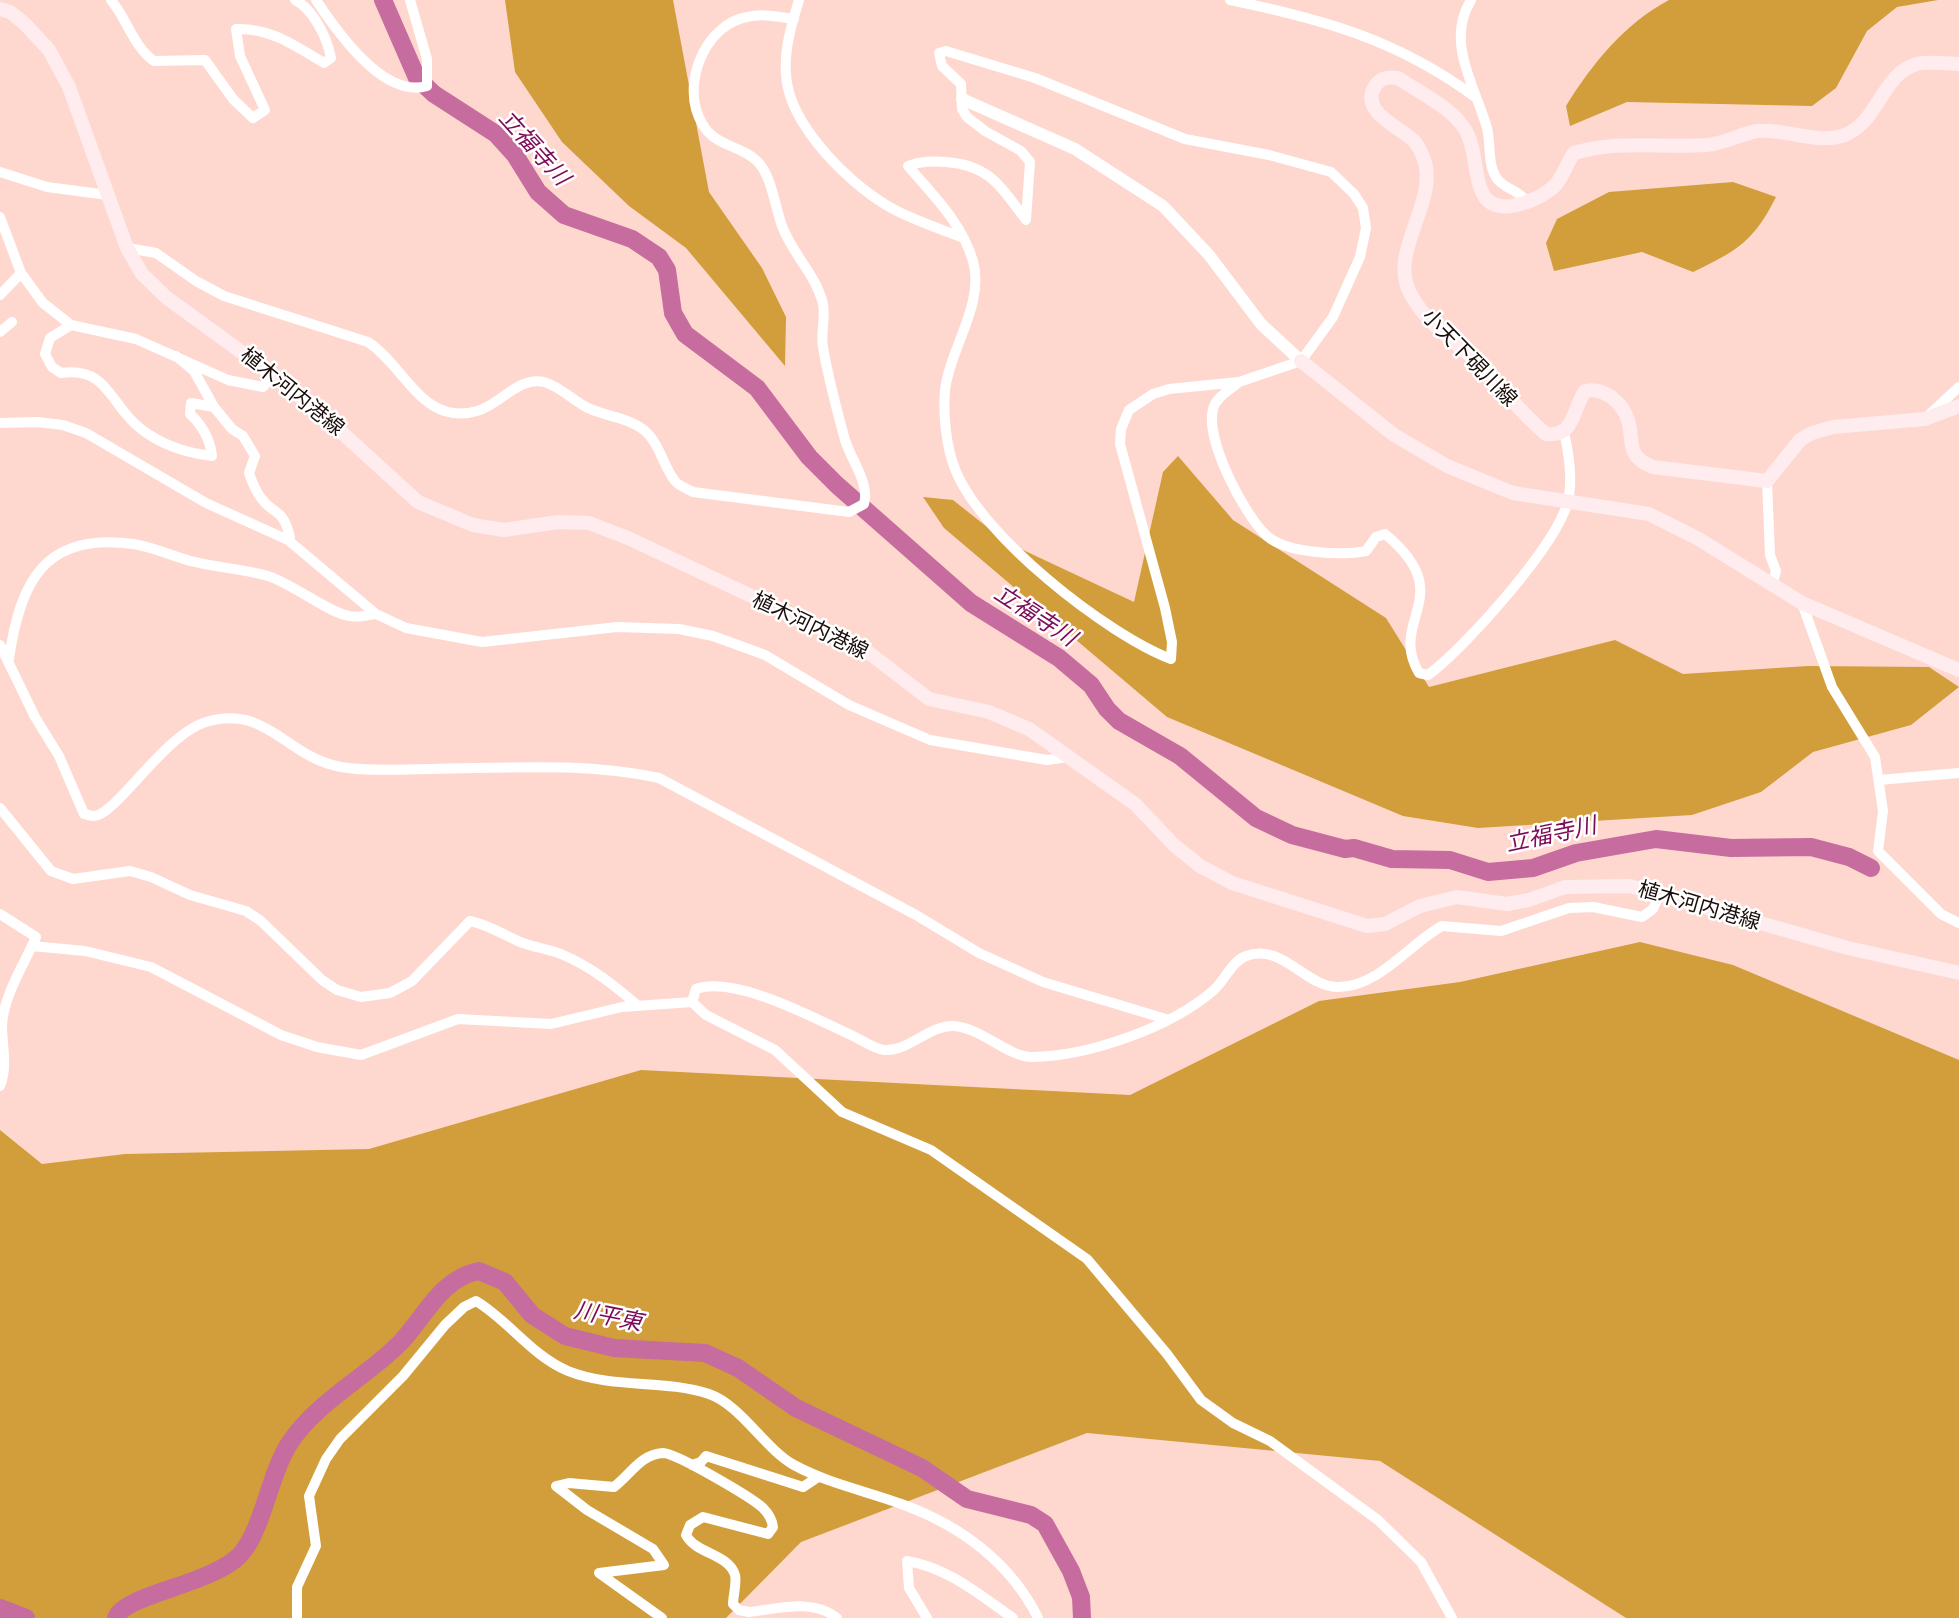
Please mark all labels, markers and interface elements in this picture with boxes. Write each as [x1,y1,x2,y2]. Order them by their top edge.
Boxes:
water label: 立福寺川 [493,105,575,191]
street label: 小天下硯川線 [1416,304,1522,412]
street label: 植木河内港線 [235,343,349,441]
water label: 立福寺川 [989,579,1081,653]
street label: 植木河内港線 [748,587,872,665]
water label: 立福寺川 [1503,812,1599,858]
street label: 植木河内港線 [1635,877,1763,935]
water label: 川平東 [572,1297,644,1337]

